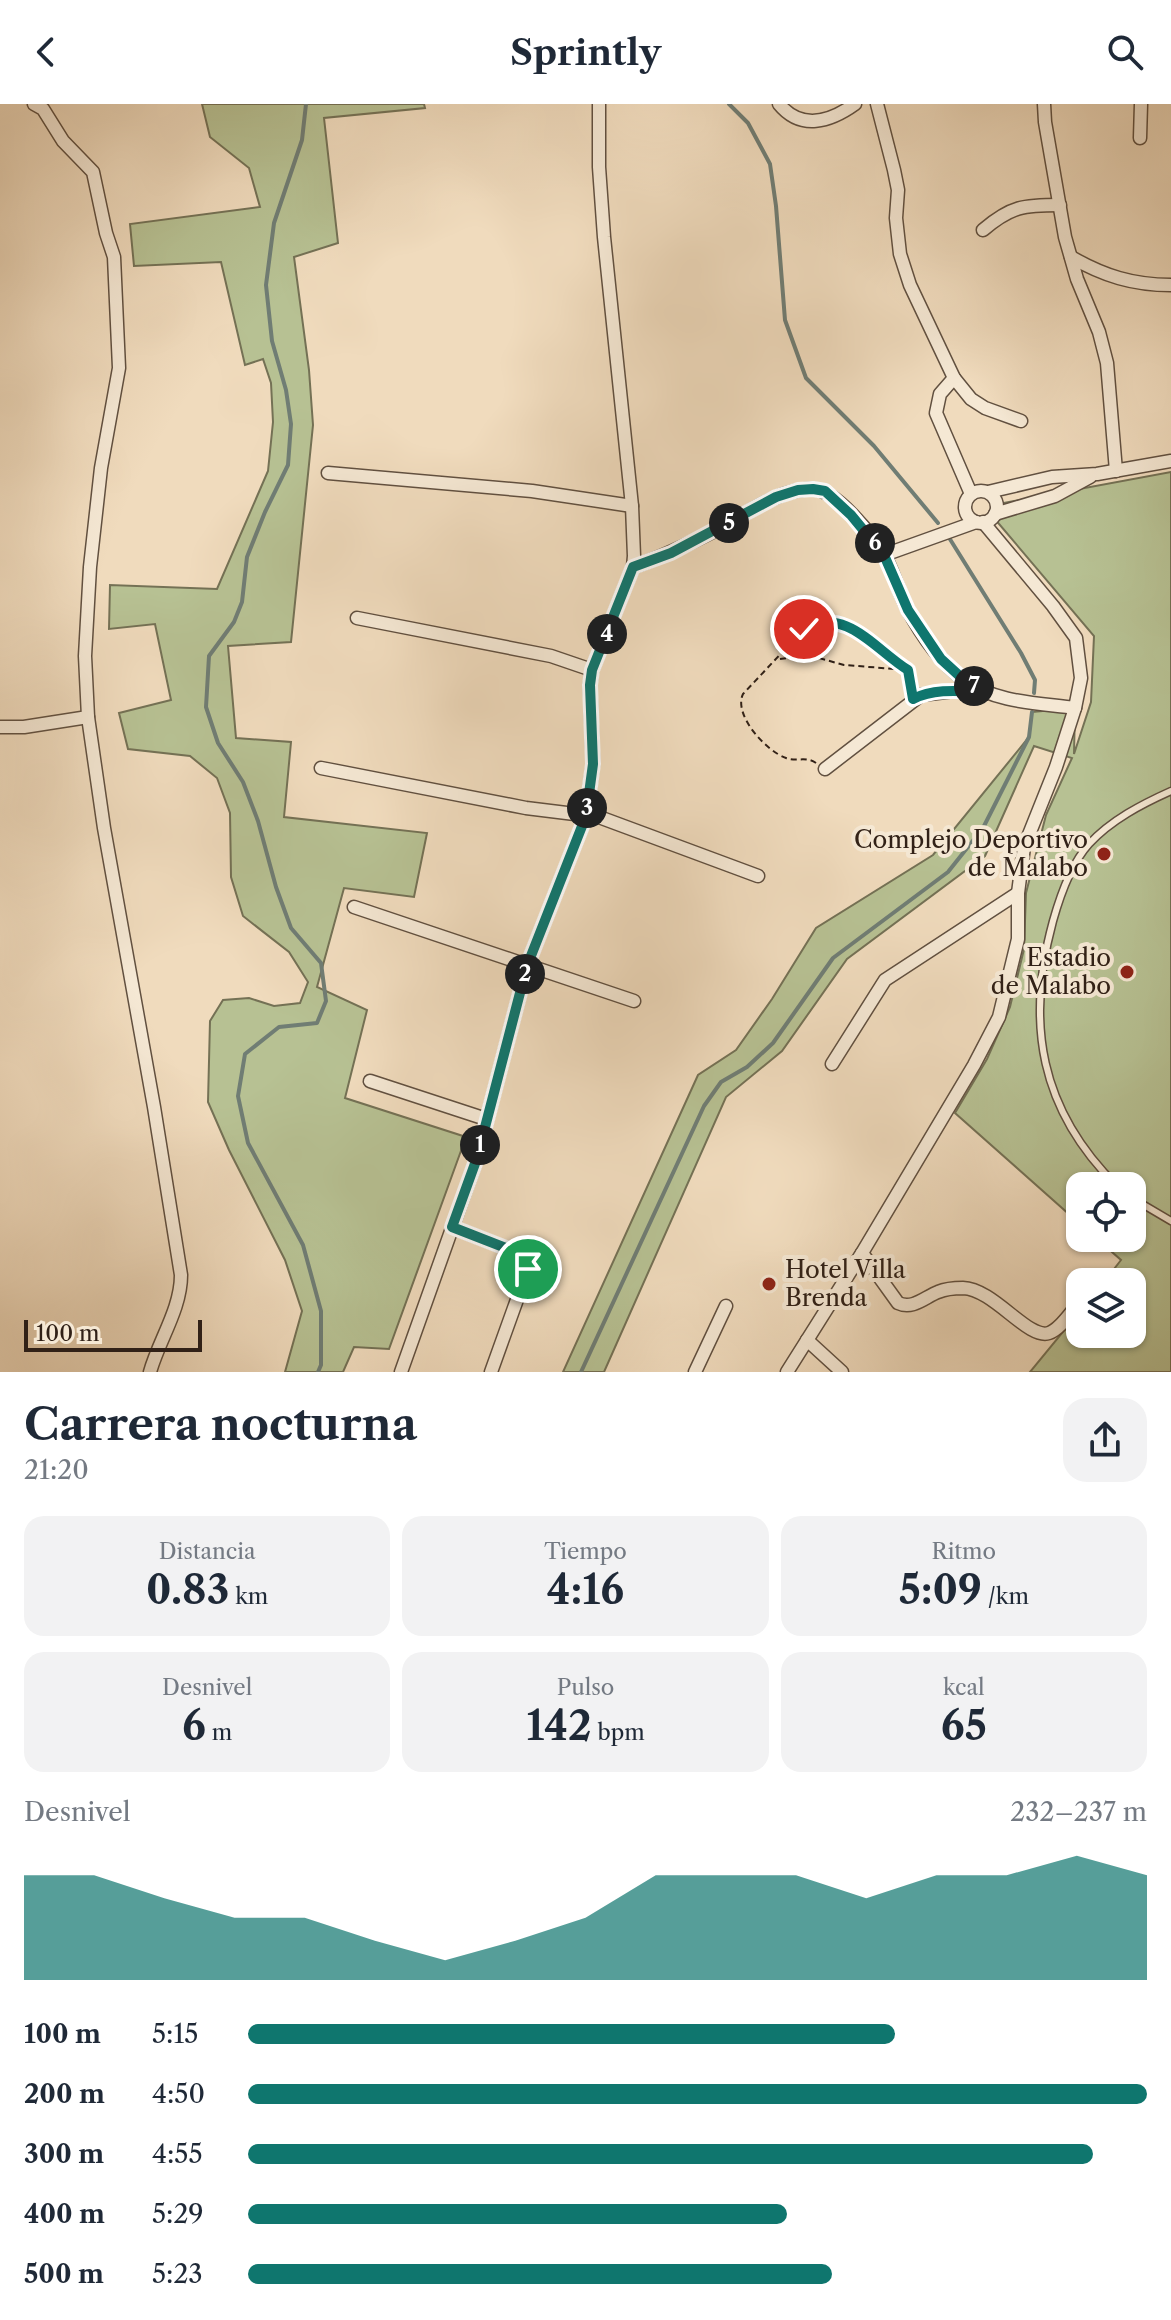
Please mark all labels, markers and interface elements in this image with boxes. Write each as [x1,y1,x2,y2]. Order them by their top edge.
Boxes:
icon: back [24,30,68,74]
text: Sprintly [510,30,661,74]
icon: search [1103,30,1147,74]
pin: 5 [709,503,749,543]
text: 5 [723,509,735,536]
pin: 6 [855,523,895,563]
text: 6 [868,529,882,556]
pin [770,595,838,663]
icon: check [782,607,826,651]
pin: 4 [587,614,627,654]
text: 4 [600,620,614,647]
pin: 7 [954,666,994,706]
text: 7 [968,672,980,699]
pin: 3 [567,788,607,828]
text: 3 [581,794,593,821]
place label: Complejo Deportivo de Malabo [854,825,1088,882]
marker: Complejo Deportivo de Malabo [1095,845,1113,863]
place label: Estadio de Malabo [991,943,1111,1000]
pin: 2 [505,954,545,994]
text: 2 [519,960,532,987]
marker: Estadio de Malabo [1118,963,1136,981]
pin: 1 [460,1125,500,1165]
text: 1 [475,1131,485,1158]
map controls [1066,1172,1146,1348]
button: locate [1066,1172,1146,1252]
pin [494,1235,562,1303]
icon: arrive [506,1247,550,1291]
place label: Hotel Villa Brenda [785,1255,906,1312]
button: layers [1066,1268,1146,1348]
marker: Hotel Villa Brenda [760,1275,778,1293]
scale bar [24,1316,202,1352]
text: 100 m [36,1320,99,1347]
text: Carrera nocturna [24,1397,417,1451]
button: share [1063,1398,1147,1482]
text: 21:20 [24,1454,89,1486]
text: Distancia [159,1538,256,1565]
text: Tiempo [544,1538,627,1565]
text: Ritmo [932,1538,996,1565]
text: 0.83 [146,1565,229,1614]
text: 4:16 [547,1565,624,1614]
text: 5:09 [899,1565,982,1614]
text: km [229,1583,268,1610]
text: /km [982,1583,1029,1610]
text: Desnivel [162,1674,252,1701]
text: Pulso [557,1674,614,1701]
text: kcal [943,1674,985,1701]
text: 6 [182,1701,206,1750]
text: 142 [526,1701,592,1750]
text: 65 [941,1701,987,1750]
text: m [206,1719,232,1746]
text: bpm [592,1719,645,1746]
text: Desnivel [24,1796,131,1828]
text: 232–237 m [1010,1796,1147,1828]
text: 100 m [24,2018,101,2050]
text: 5:15 [152,2018,198,2050]
text: 200 m [24,2078,105,2110]
text: 4:50 [152,2078,205,2110]
text: 300 m [24,2138,104,2170]
text: 4:55 [152,2138,203,2170]
text: 400 m [24,2198,105,2230]
text: 5:29 [152,2198,204,2230]
text: 500 m [24,2258,104,2290]
text: 5:23 [152,2258,203,2290]

